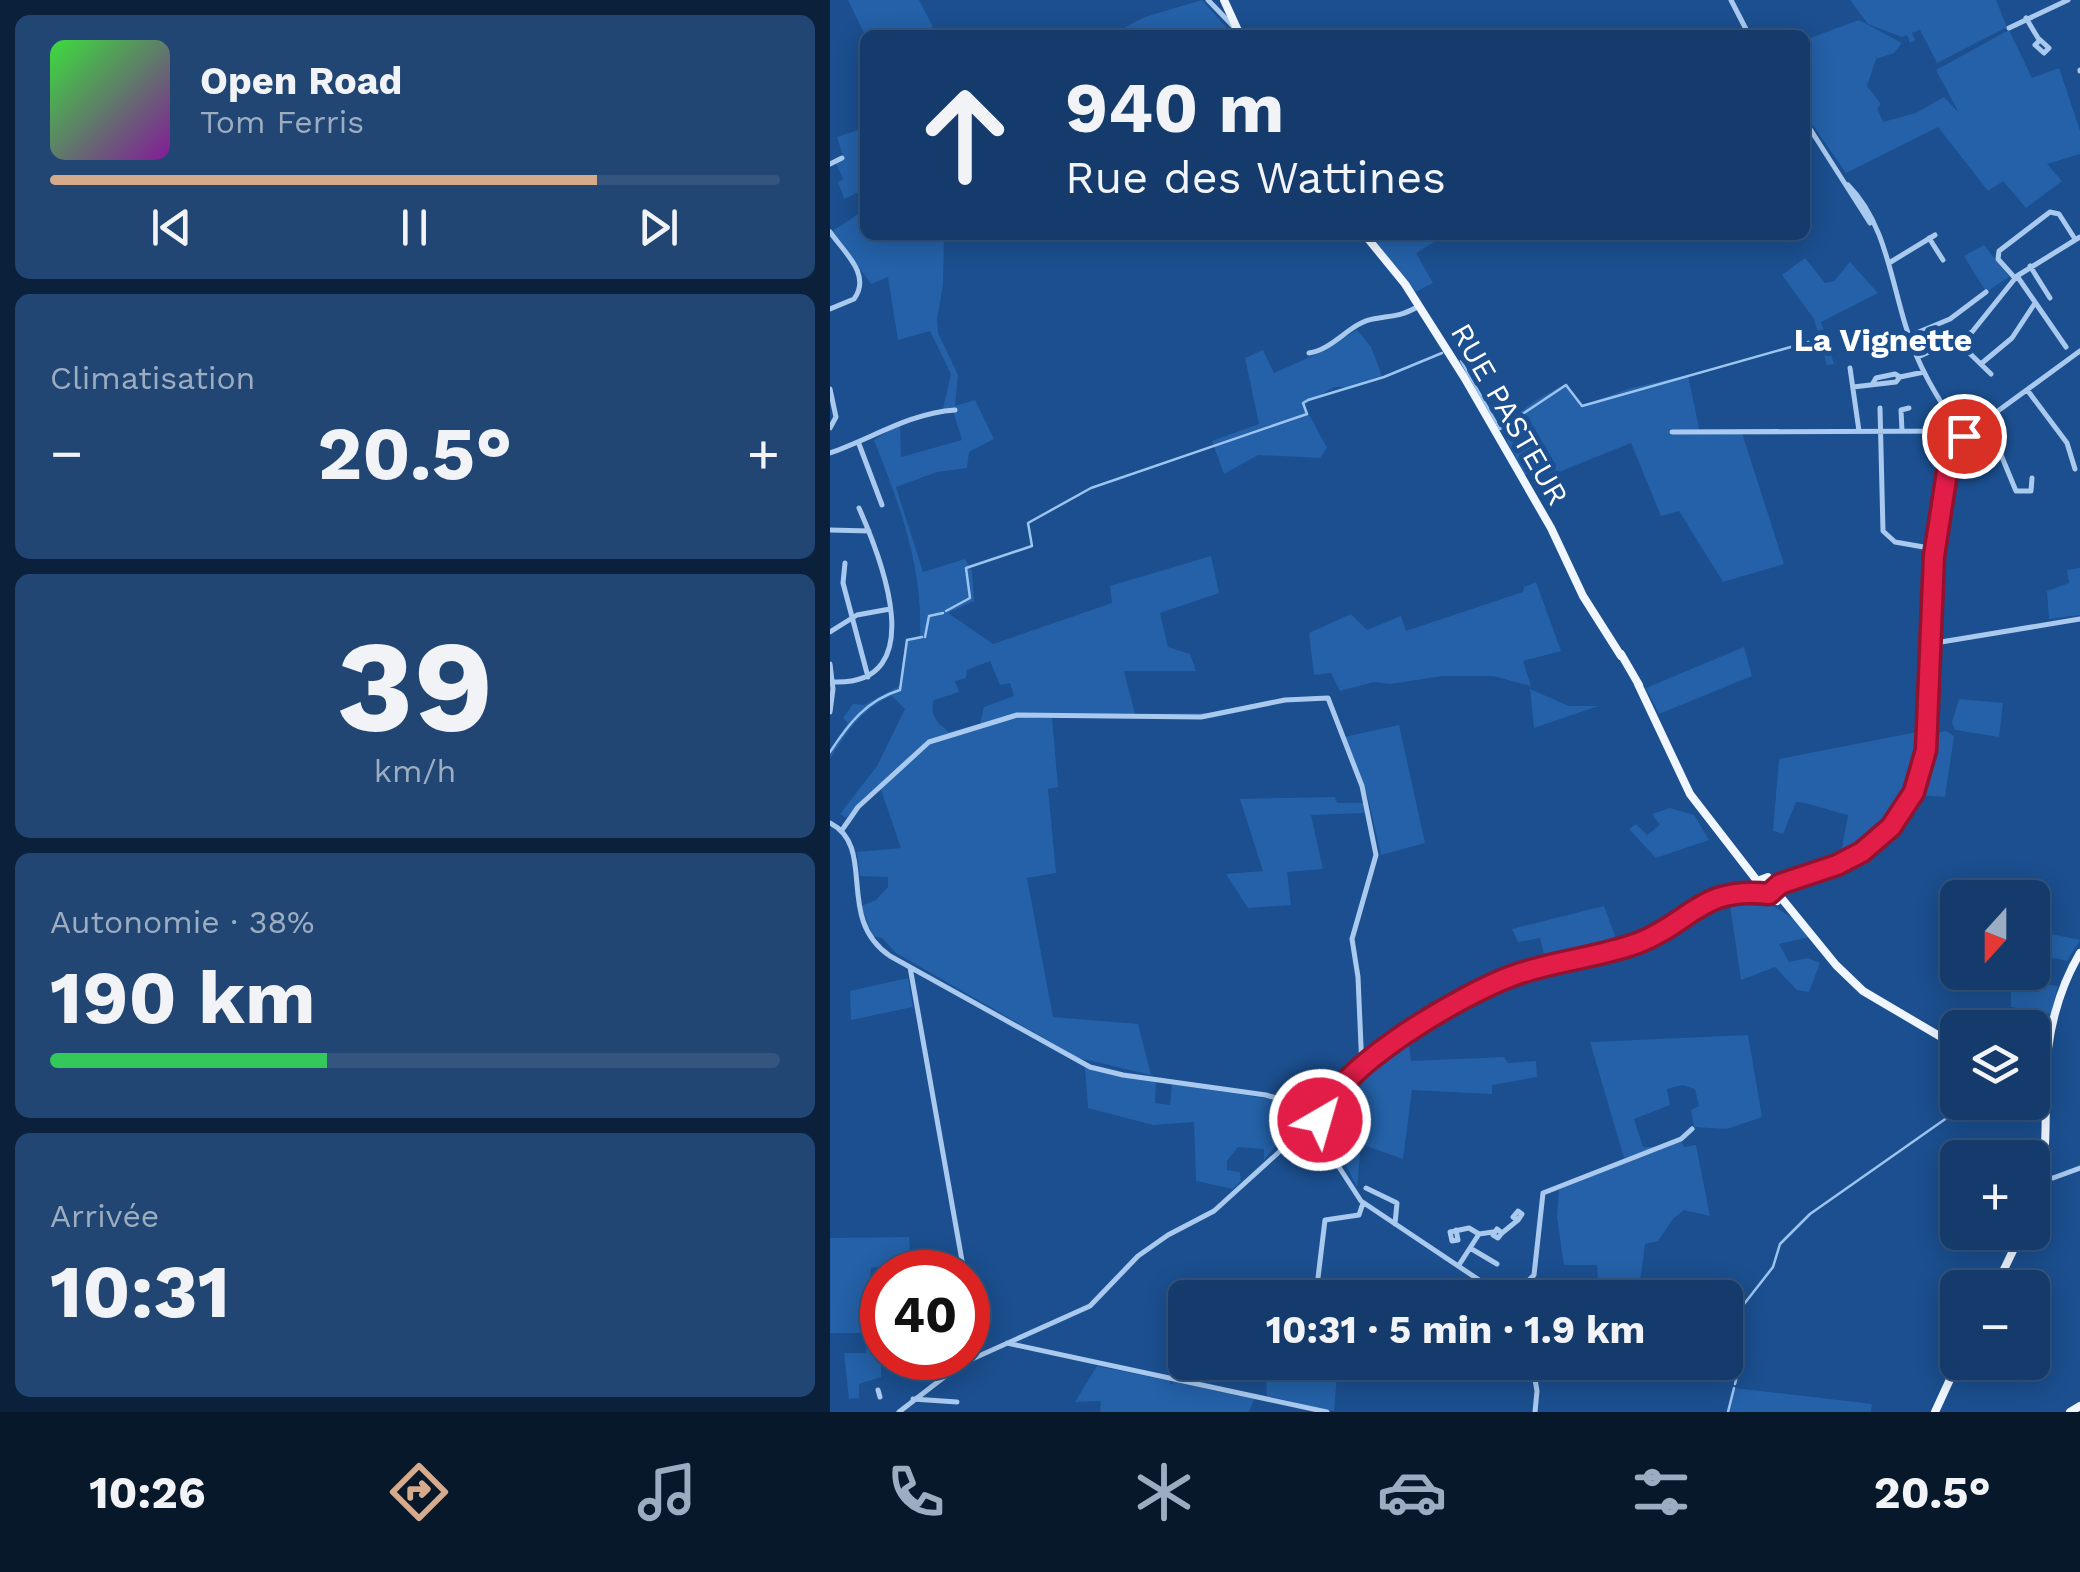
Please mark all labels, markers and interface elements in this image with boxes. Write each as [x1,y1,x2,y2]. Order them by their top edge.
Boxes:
text: Open Road [200,59,402,103]
text: 940 m [1065,67,1284,149]
icon: ahead [900,70,1030,200]
text: Tom Ferris [200,103,364,141]
text: Rue des Wattines [1065,151,1446,204]
icon: previous [144,200,199,255]
icon: pause [387,200,442,255]
icon: next [631,200,686,255]
street label: RUE PASTEUR [1444,317,1576,511]
district label: La Vignette [1794,321,1972,359]
text: Climatisation [50,359,255,397]
pin [1922,394,2007,479]
text: 20.5° [318,409,512,497]
icon: arrive [1937,409,1992,464]
text: − [50,421,83,485]
text: + [747,421,780,485]
text: 39 [336,610,494,763]
text: km/h [374,752,456,790]
north arrow [1940,880,2050,990]
map controls [1940,880,2050,1380]
text: Autonomie · 38% [50,903,314,941]
text: 190 km [50,953,316,1041]
button: layers [1940,1010,2050,1120]
position arrow [1268,1068,1372,1172]
button: + [1940,1140,2050,1250]
text: Arrivée [50,1197,159,1235]
text: 10:31 [50,1247,230,1335]
speed limit sign: 40 [860,1250,990,1380]
button: − [1940,1270,2050,1380]
text: 10:31 · 5 min · 1.9 km [1266,1308,1645,1352]
icon: directions [384,1457,454,1527]
icon: music [632,1457,702,1527]
icon: phone [881,1457,951,1527]
icon: climate [1129,1457,1199,1527]
icon: car [1377,1457,1447,1527]
icon: filters [1626,1457,1696,1527]
text: 10:26 [89,1466,206,1519]
text: 20.5° [1874,1466,1991,1519]

